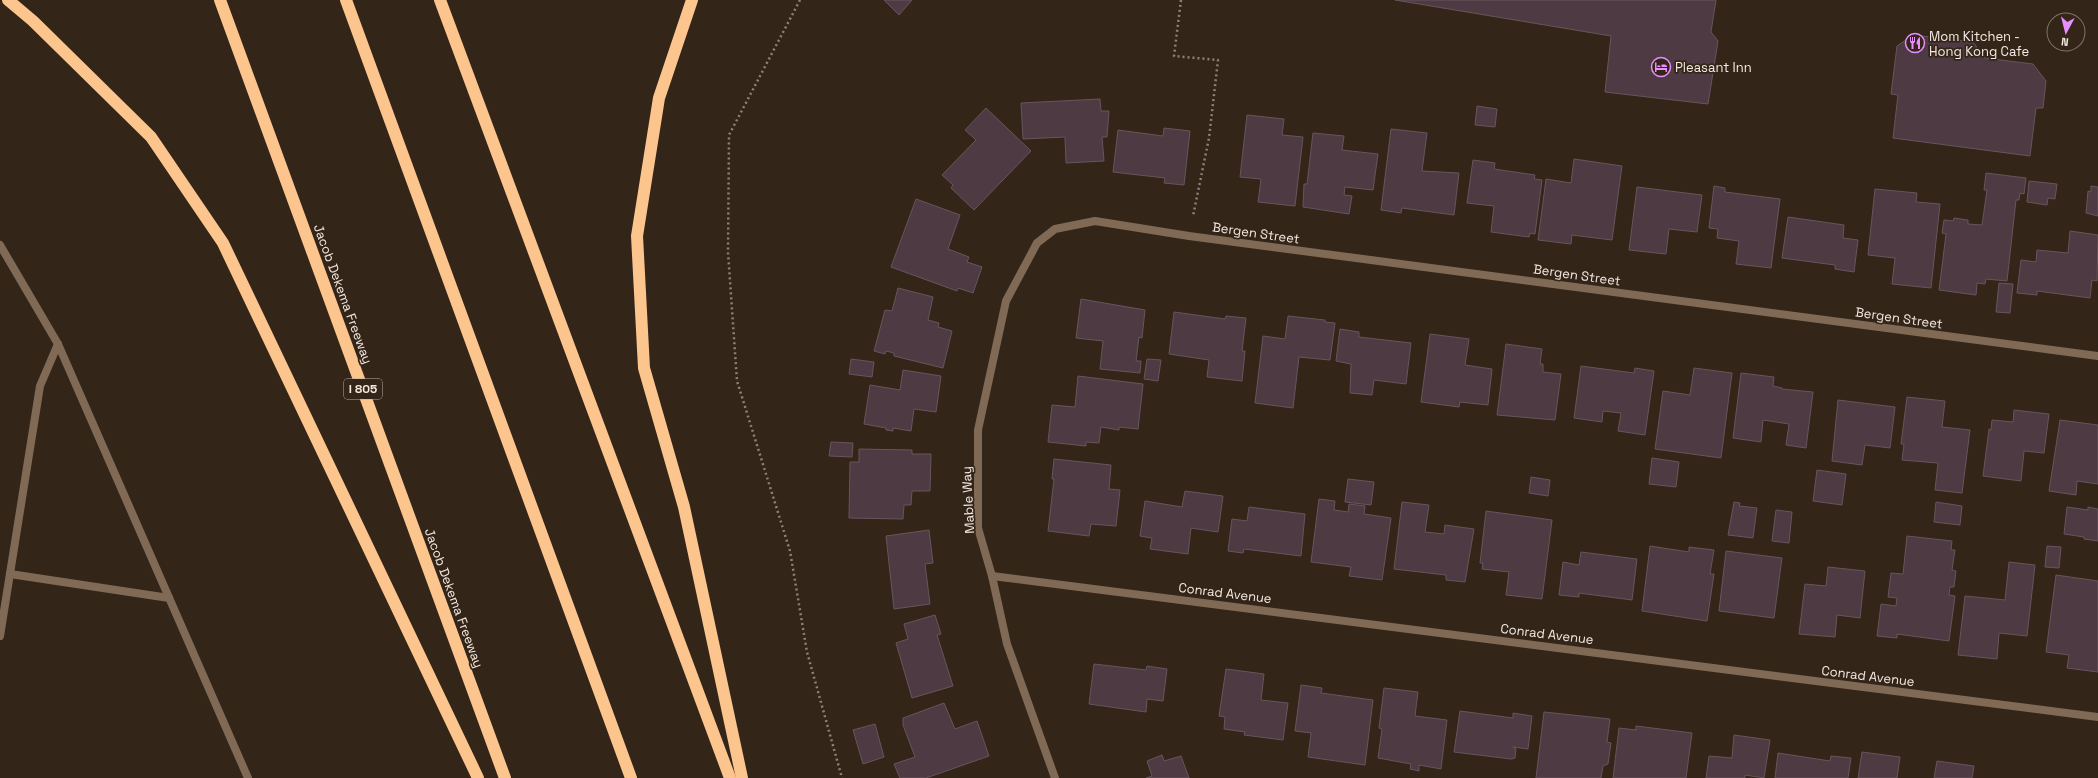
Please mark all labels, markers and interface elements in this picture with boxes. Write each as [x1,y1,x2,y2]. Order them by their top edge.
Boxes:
north arrow [2046,12,2086,52]
place label: Mom Kitchen - Hong Kong Cafe [1929,28,2029,60]
restaurant icon: Mom Kitchen - Hong Kong Cafe [1904,32,1926,54]
text: N [2060,35,2069,49]
hotel icon: Pleasant Inn [1650,56,1672,78]
place label: Pleasant Inn [1675,59,1752,76]
street label: Bergen Street [1211,218,1301,248]
street label: Jacob Dekema Freeway [310,222,376,366]
street label: Bergen Street [1532,260,1622,290]
street label: Bergen Street [1854,303,1944,333]
road number: I 805 [344,379,382,399]
street label: Mable Way [958,466,978,534]
street label: Jacob Dekema Freeway [421,526,487,670]
street label: Conrad Avenue [1177,579,1273,607]
street label: Conrad Avenue [1499,620,1595,648]
street label: Conrad Avenue [1820,662,1916,690]

